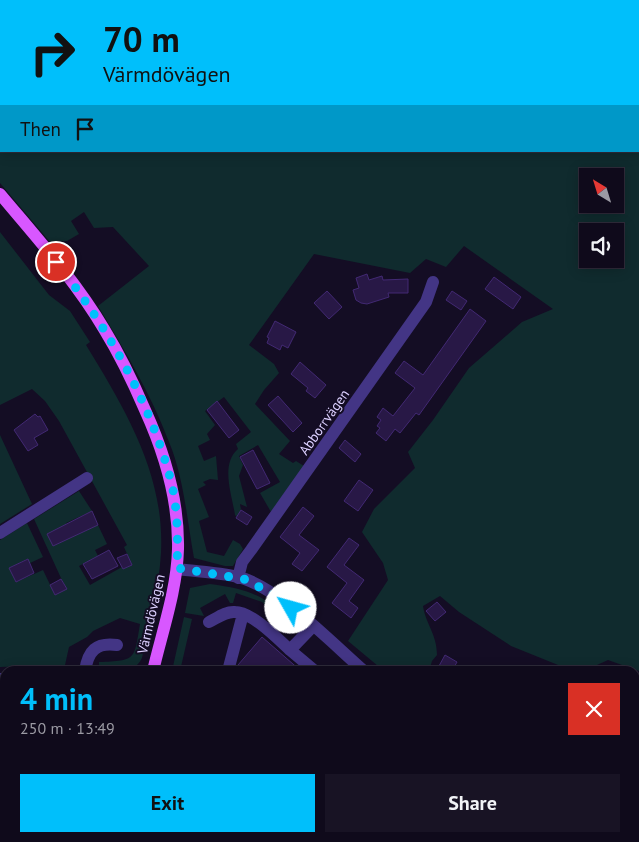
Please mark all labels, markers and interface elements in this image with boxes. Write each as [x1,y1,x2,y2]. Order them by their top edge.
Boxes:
text: 70 m [103,16,180,62]
icon: right [20,20,85,85]
text: Värmdövägen [103,60,231,88]
icon: arrive [71,115,99,143]
text: Then [20,117,61,141]
north arrow [579,168,624,212]
map controls [579,168,624,268]
button: sound [579,223,624,268]
pin [35,241,77,283]
icon: arrive [42,248,70,276]
street label: Abborrvägen [295,386,353,458]
street label: Värmdövägen [133,572,169,657]
position arrow [264,581,316,633]
text: 4 min [20,679,93,718]
button: close [568,683,620,735]
text: 250 m · 13:49 [20,718,115,738]
button: Exit [20,774,315,832]
button: Share [325,774,620,832]

